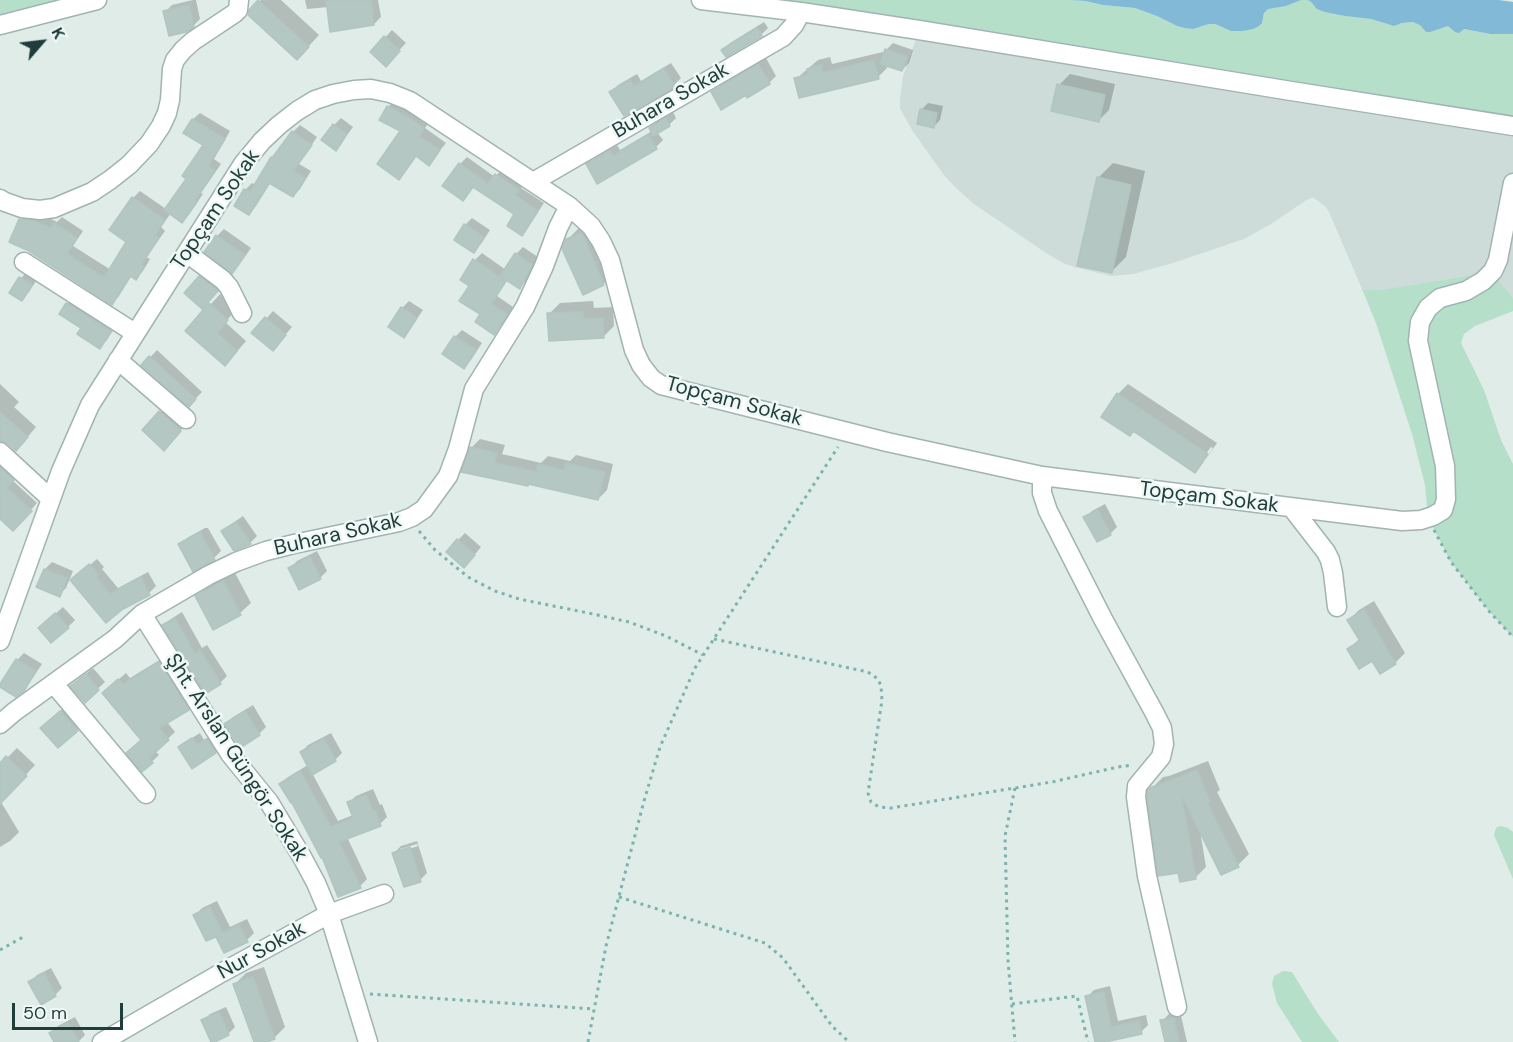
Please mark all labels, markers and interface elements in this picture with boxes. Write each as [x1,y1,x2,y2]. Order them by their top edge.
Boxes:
north arrow [12,12,72,72]
text: K [47,24,70,43]
street label: Buhara Sokak [608,58,734,144]
street label: Topçam Sokak [166,145,266,275]
street label: Topçam Sokak [663,372,805,432]
street label: Topçam Sokak [1138,477,1280,519]
street label: Buhara Sokak [272,508,404,562]
street label: Şht. Arslan Güngör Sokak [159,649,313,867]
street label: Nur Sokak [213,916,311,986]
scale bar [15,991,126,1029]
text: 50 m [23,1001,67,1025]

